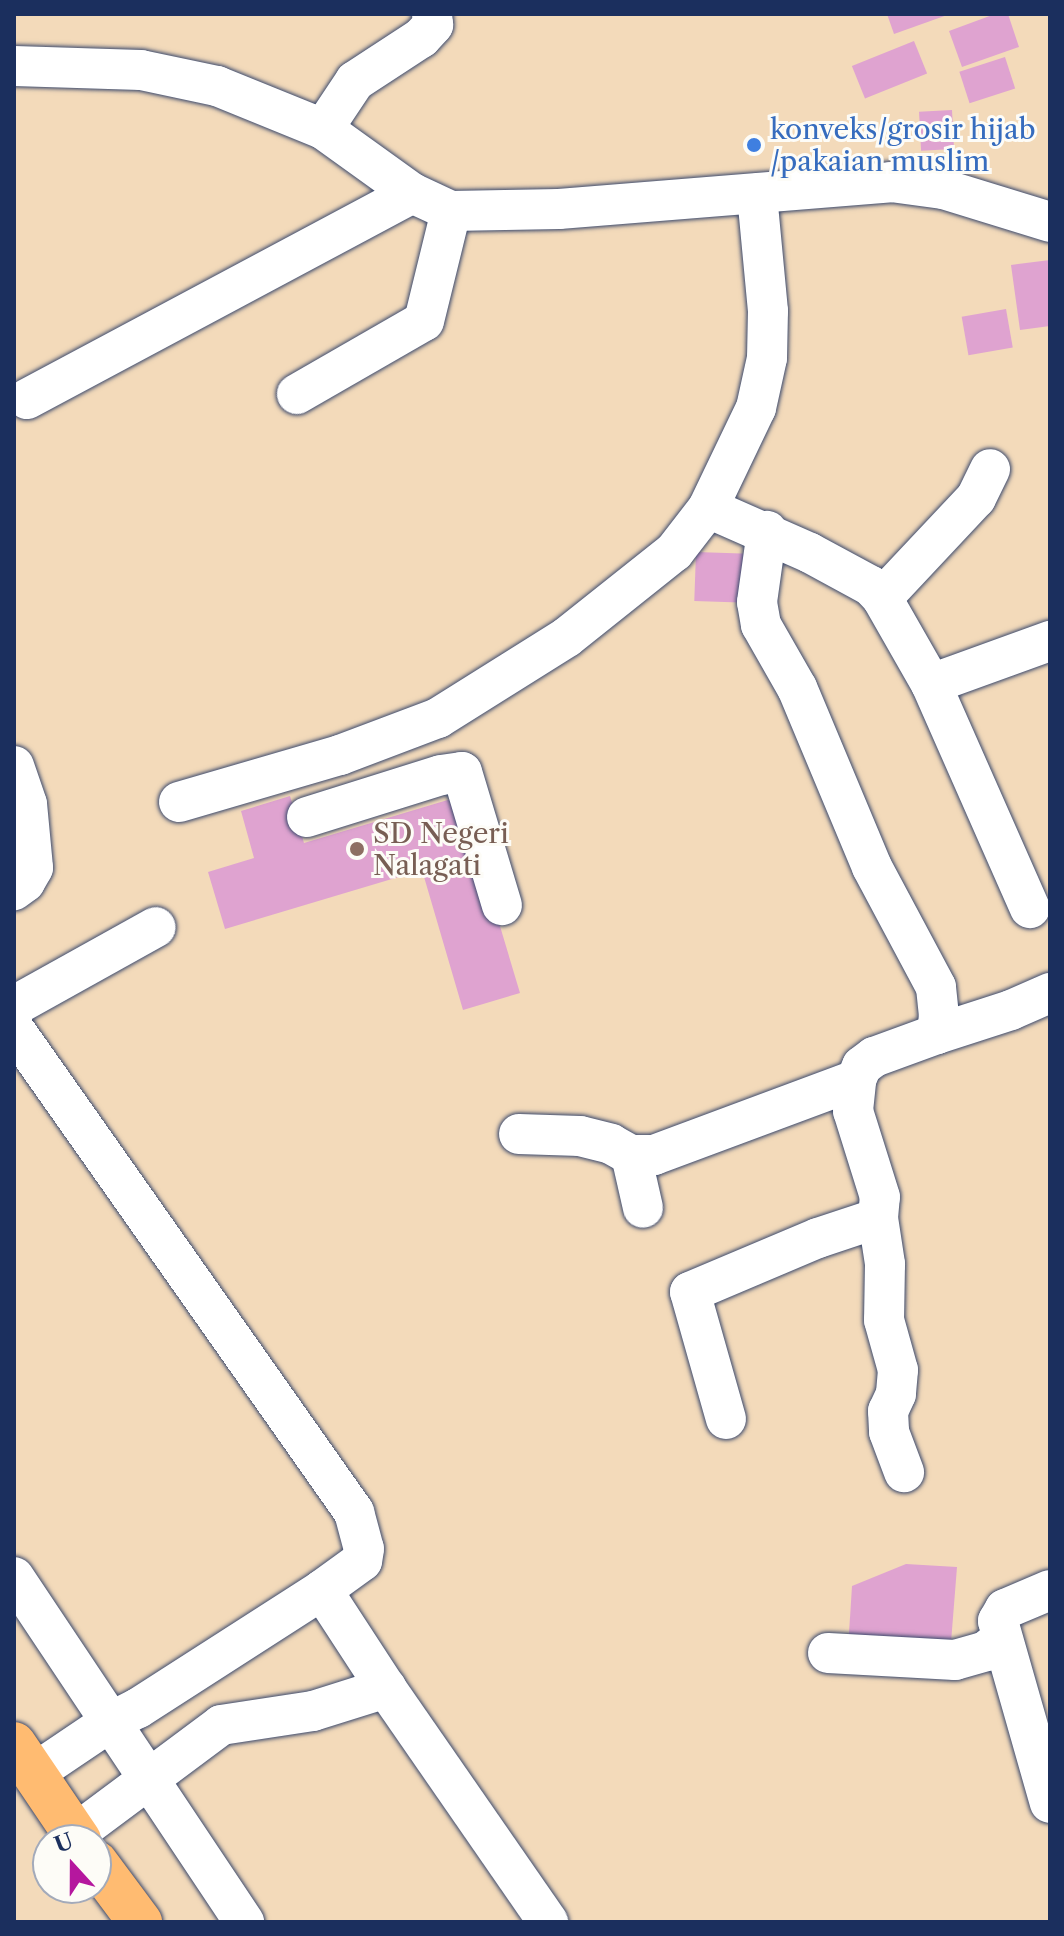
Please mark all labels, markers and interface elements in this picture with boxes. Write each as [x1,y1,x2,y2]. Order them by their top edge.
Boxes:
place label: konveks/grosir hijab /pakaian muslim [770,112,1036,178]
marker: konveks/grosir hijab /pakaian muslim [745,136,763,154]
place label: SD Negeri Nalagati [373,816,509,882]
marker: SD Negeri Nalagati [348,840,366,858]
north arrow [32,1824,112,1904]
text: U [51,1827,77,1859]

